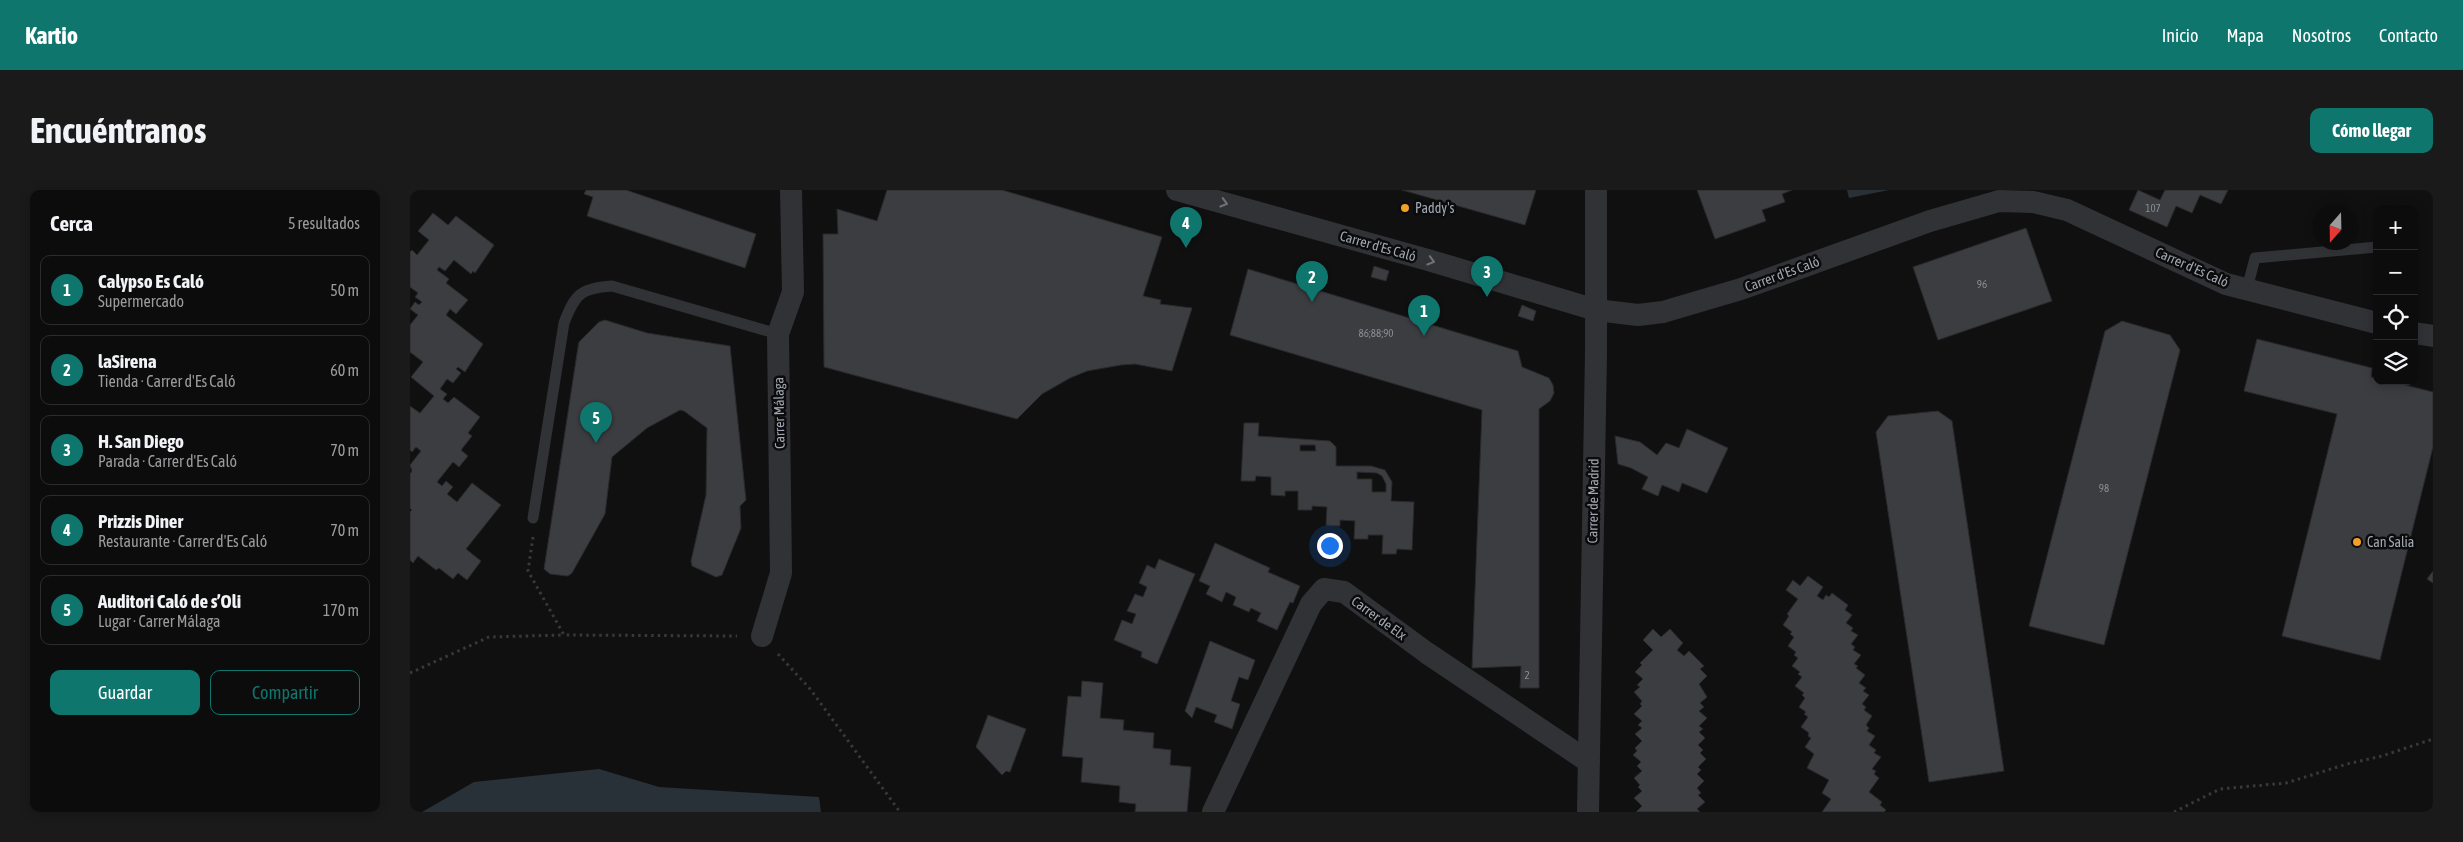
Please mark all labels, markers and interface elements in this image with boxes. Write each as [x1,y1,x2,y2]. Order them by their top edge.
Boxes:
text: Kartio [25,22,78,49]
text: Inicio [2162,25,2198,46]
text: Mapa [2226,25,2264,46]
text: Nosotros [2292,25,2351,46]
text: Contacto [2379,25,2438,46]
button: Cómo llegar [2310,108,2433,153]
text: Encuéntranos [30,110,206,150]
one-way arrow [1220,197,1229,208]
place label: Paddy's [1415,200,1454,216]
marker: Paddy's [1399,202,1411,214]
house number: 107 [2145,202,2161,214]
north arrow [2313,205,2358,250]
map controls [2373,205,2418,385]
button: + [2373,205,2418,250]
pin: 4 [1170,207,1202,248]
text: Cerca [50,211,93,235]
text: 5 resultados [288,214,360,232]
street label: Carrer d'Es Caló [1338,228,1418,264]
street label: Carrer d'Es Caló [2153,244,2231,290]
button: − [2373,250,2418,295]
street label: Carrer d'Es Caló [1743,253,1821,295]
one-way arrow [1427,255,1435,265]
pin: 3 [1471,256,1503,297]
pin: 2 [1296,261,1328,302]
text: Calypso Es Caló [98,270,204,292]
house number: 96 [1977,278,1987,290]
text: 1 [63,281,71,299]
text: 50 m [330,281,359,299]
text: Supermercado [98,292,184,310]
pin: 1 [1408,295,1440,336]
button: locate [2373,295,2418,340]
house number: 86;88;90 [1359,327,1393,339]
button: layers [2373,340,2418,385]
text: laSirena [98,350,157,372]
text: 2 [63,361,71,379]
text: 60 m [330,361,359,379]
text: Tienda · Carrer d'Es Caló [98,372,236,390]
street label: Carrer Málaga [770,377,788,449]
pin: 5 [580,402,612,443]
text: H. San Diego [98,430,184,452]
text: 3 [63,441,71,459]
text: 70 m [330,441,359,459]
text: Parada · Carrer d'Es Caló [98,452,237,470]
street label: Carrer de Madrid [1584,458,1602,544]
house number: 98 [2099,482,2109,494]
text: Prizzis Diner [98,510,183,532]
text: 4 [63,521,71,539]
text: 70 m [330,521,359,539]
text: Restaurante · Carrer d'Es Caló [98,532,267,550]
your location [1317,533,1343,559]
place label: Can Salia [2367,534,2414,550]
marker: Can Salia [2351,536,2363,548]
text: Auditori Caló de s’Oli [98,590,241,612]
street label: Carrer de Elx [1349,593,1410,643]
text: 5 [63,601,71,619]
text: 170 m [323,601,359,619]
text: Lugar · Carrer Málaga [98,612,221,630]
house number: 2 [1524,669,1530,681]
button: Guardar [50,670,200,715]
button: Compartir [210,670,360,715]

